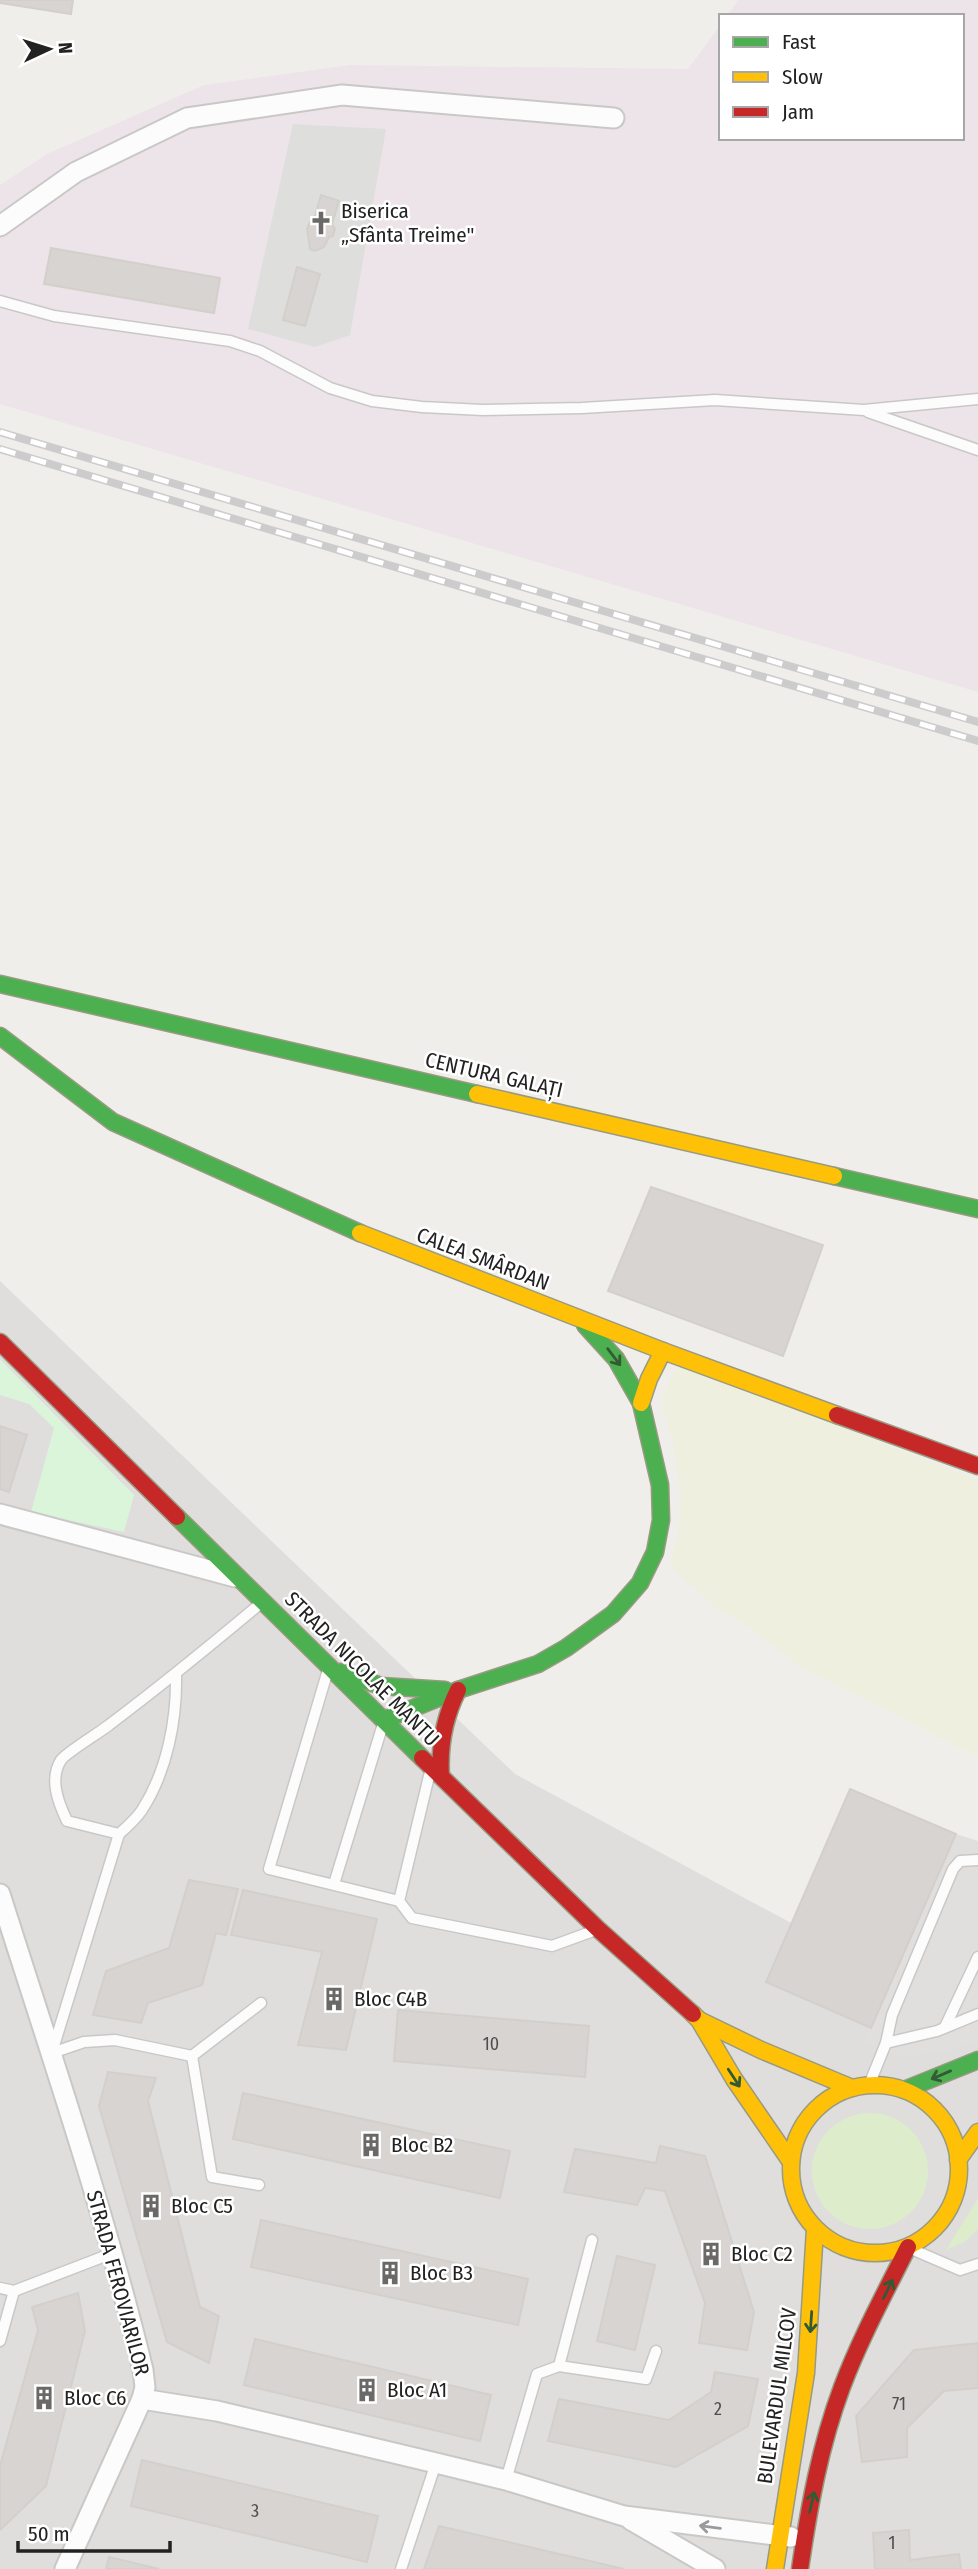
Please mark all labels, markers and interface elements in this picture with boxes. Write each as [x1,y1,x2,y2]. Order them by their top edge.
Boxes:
north arrow [14,14,84,84]
legend [719,14,964,140]
text: Fast [782,29,816,55]
text: N [54,41,77,54]
text: Slow [782,64,823,90]
text: Jam [782,99,814,125]
place label: Biserica „Sfânta Treime" [341,198,474,248]
church icon: Biserica „Sfânta Treime" [307,209,335,237]
street label: CENTURA GALAȚI [423,1047,565,1103]
street label: CALEA SMÂRDAN [413,1222,553,1296]
one-way arrow [606,1348,621,1366]
street label: STRADA NICOLAE MANTU [279,1586,445,1752]
building icon: Bloc C4B [320,1985,348,2013]
place label: Bloc C4B [354,1986,427,2012]
house number: 10 [483,2033,499,2055]
one-way arrow [727,2068,741,2087]
one-way arrow [931,2069,952,2082]
building icon: Bloc B2 [357,2131,385,2159]
place label: Bloc B2 [391,2132,453,2158]
street label: STRADA FEROVIARILOR [81,2188,155,2379]
building icon: Bloc C5 [137,2192,165,2220]
place label: Bloc C5 [171,2193,233,2219]
building icon: Bloc C2 [697,2240,725,2268]
place label: Bloc C2 [731,2241,793,2267]
building icon: Bloc B3 [376,2259,404,2287]
place label: Bloc B3 [410,2260,473,2286]
one-way arrow [882,2279,895,2300]
street label: BULEVARDUL MILCOV [752,2306,802,2486]
one-way arrow [804,2310,817,2332]
building icon: Bloc A1 [353,2376,381,2404]
place label: Bloc A1 [387,2377,447,2403]
building icon: Bloc C6 [30,2384,58,2412]
place label: Bloc C6 [64,2385,126,2411]
house number: 71 [892,2393,906,2415]
house number: 2 [714,2398,722,2420]
one-way arrow [806,2491,819,2514]
house number: 3 [251,2500,259,2522]
scale bar [18,2510,170,2554]
text: 50 m [28,2521,70,2547]
one-way arrow [700,2521,722,2534]
house number: 1 [888,2532,896,2554]

